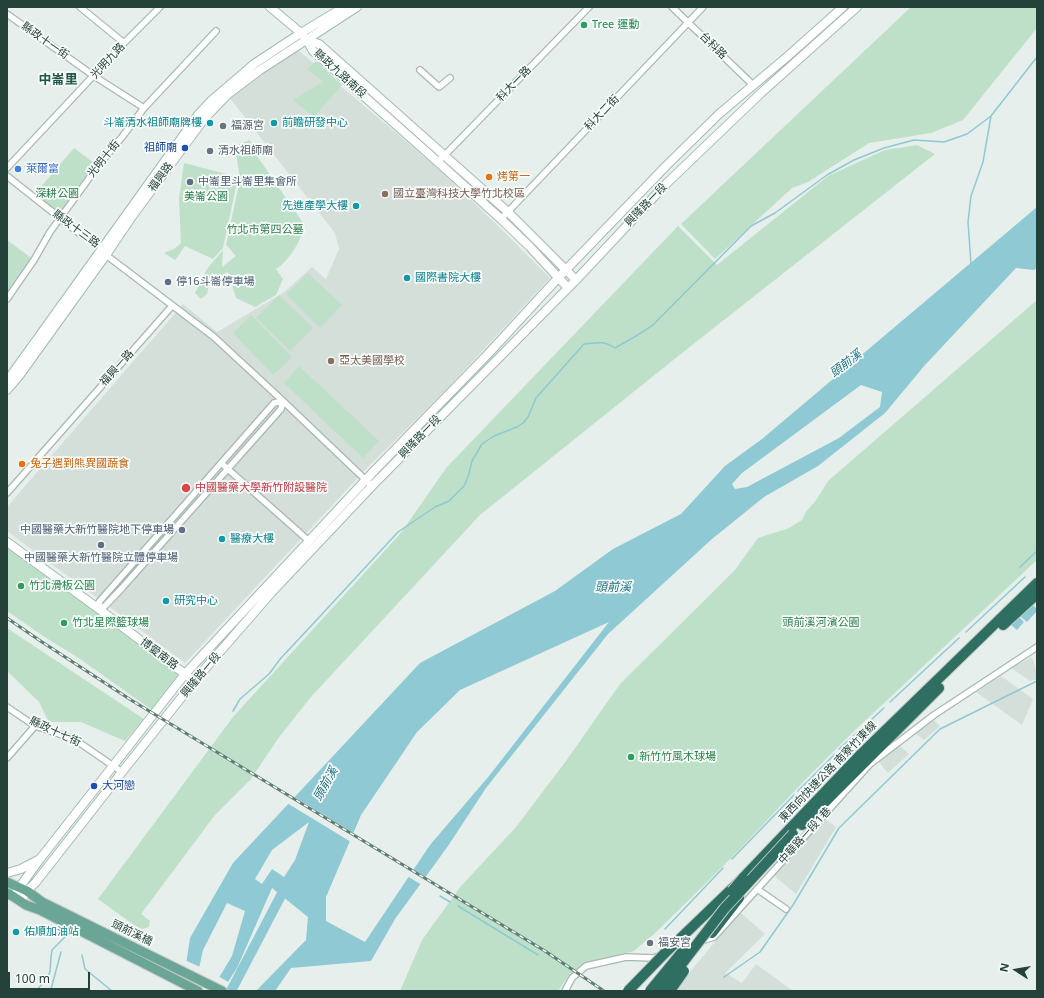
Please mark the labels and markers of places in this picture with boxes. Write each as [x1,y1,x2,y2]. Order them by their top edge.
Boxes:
place label: Tree 運動 [592,18,639,32]
marker: Tree 運動 [579,20,589,30]
place label: 斗崙清水祖師廟牌樓 [103,116,202,130]
place label: 前瞻研發中心 [282,116,348,130]
marker: 斗崙清水祖師廟牌樓 [205,118,215,128]
marker: 前瞻研發中心 [269,118,279,128]
place label: 福源宮 [231,119,264,133]
marker: 福源宮 [218,121,228,131]
place label: 祖師廟 [144,141,177,155]
marker: 祖師廟 [180,143,190,153]
place label: 清水祖師廟 [218,144,273,158]
marker: 清水祖師廟 [205,146,215,156]
place label: 萊爾富 [26,162,59,176]
marker: 萊爾富 [13,164,23,174]
place label: 烤第一 [497,170,530,184]
marker: 烤第一 [484,172,494,182]
place label: 中崙里斗崙里集會所 [198,175,297,189]
marker: 中崙里斗崙里集會所 [185,177,195,187]
place label: 國立臺灣科技大學竹北校區 [393,187,525,201]
marker: 國立臺灣科技大學竹北校區 [380,189,390,199]
place label: 先進產學大樓 [282,199,348,213]
marker: 先進產學大樓 [351,201,361,211]
place label: 國際書院大樓 [415,271,481,285]
marker: 國際書院大樓 [402,273,412,283]
place label: 停16斗崙停車場 [176,275,255,289]
marker: 停16斗崙停車場 [163,277,173,287]
place label: 亞太美國學校 [339,354,405,368]
marker: 亞太美國學校 [326,356,336,366]
place label: 兔子遇到熊異國蔬食 [30,457,129,471]
marker: 兔子遇到熊異國蔬食 [17,459,27,469]
place label: 中國醫藥大學新竹附設醫院 [195,481,327,495]
marker: 中國醫藥大學新竹附設醫院 [180,482,192,494]
place label: 中國醫藥大新竹醫院地下停車場 [20,523,174,537]
marker: 中國醫藥大新竹醫院地下停車場 [177,525,187,535]
place label: 醫療大樓 [230,532,274,546]
marker: 醫療大樓 [217,534,227,544]
marker: 中國醫藥大新竹醫院立體停車場 [96,540,106,550]
place label: 中國醫藥大新竹醫院立體停車場 [24,551,178,565]
place label: 竹北滑板公園 [29,579,95,593]
marker: 竹北滑板公園 [16,581,26,591]
place label: 研究中心 [174,594,218,608]
marker: 研究中心 [161,596,171,606]
place label: 竹北星際籃球場 [72,616,149,630]
marker: 竹北星際籃球場 [59,618,69,628]
place label: 新竹竹風木球場 [639,750,716,764]
marker: 新竹竹風木球場 [626,752,636,762]
place label: 大河戀 [102,779,135,793]
marker: 大河戀 [89,781,99,791]
place label: 佑順加油站 [24,925,79,939]
marker: 佑順加油站 [11,927,21,937]
place label: 福安宮 [658,936,691,950]
marker: 福安宮 [645,938,655,948]

